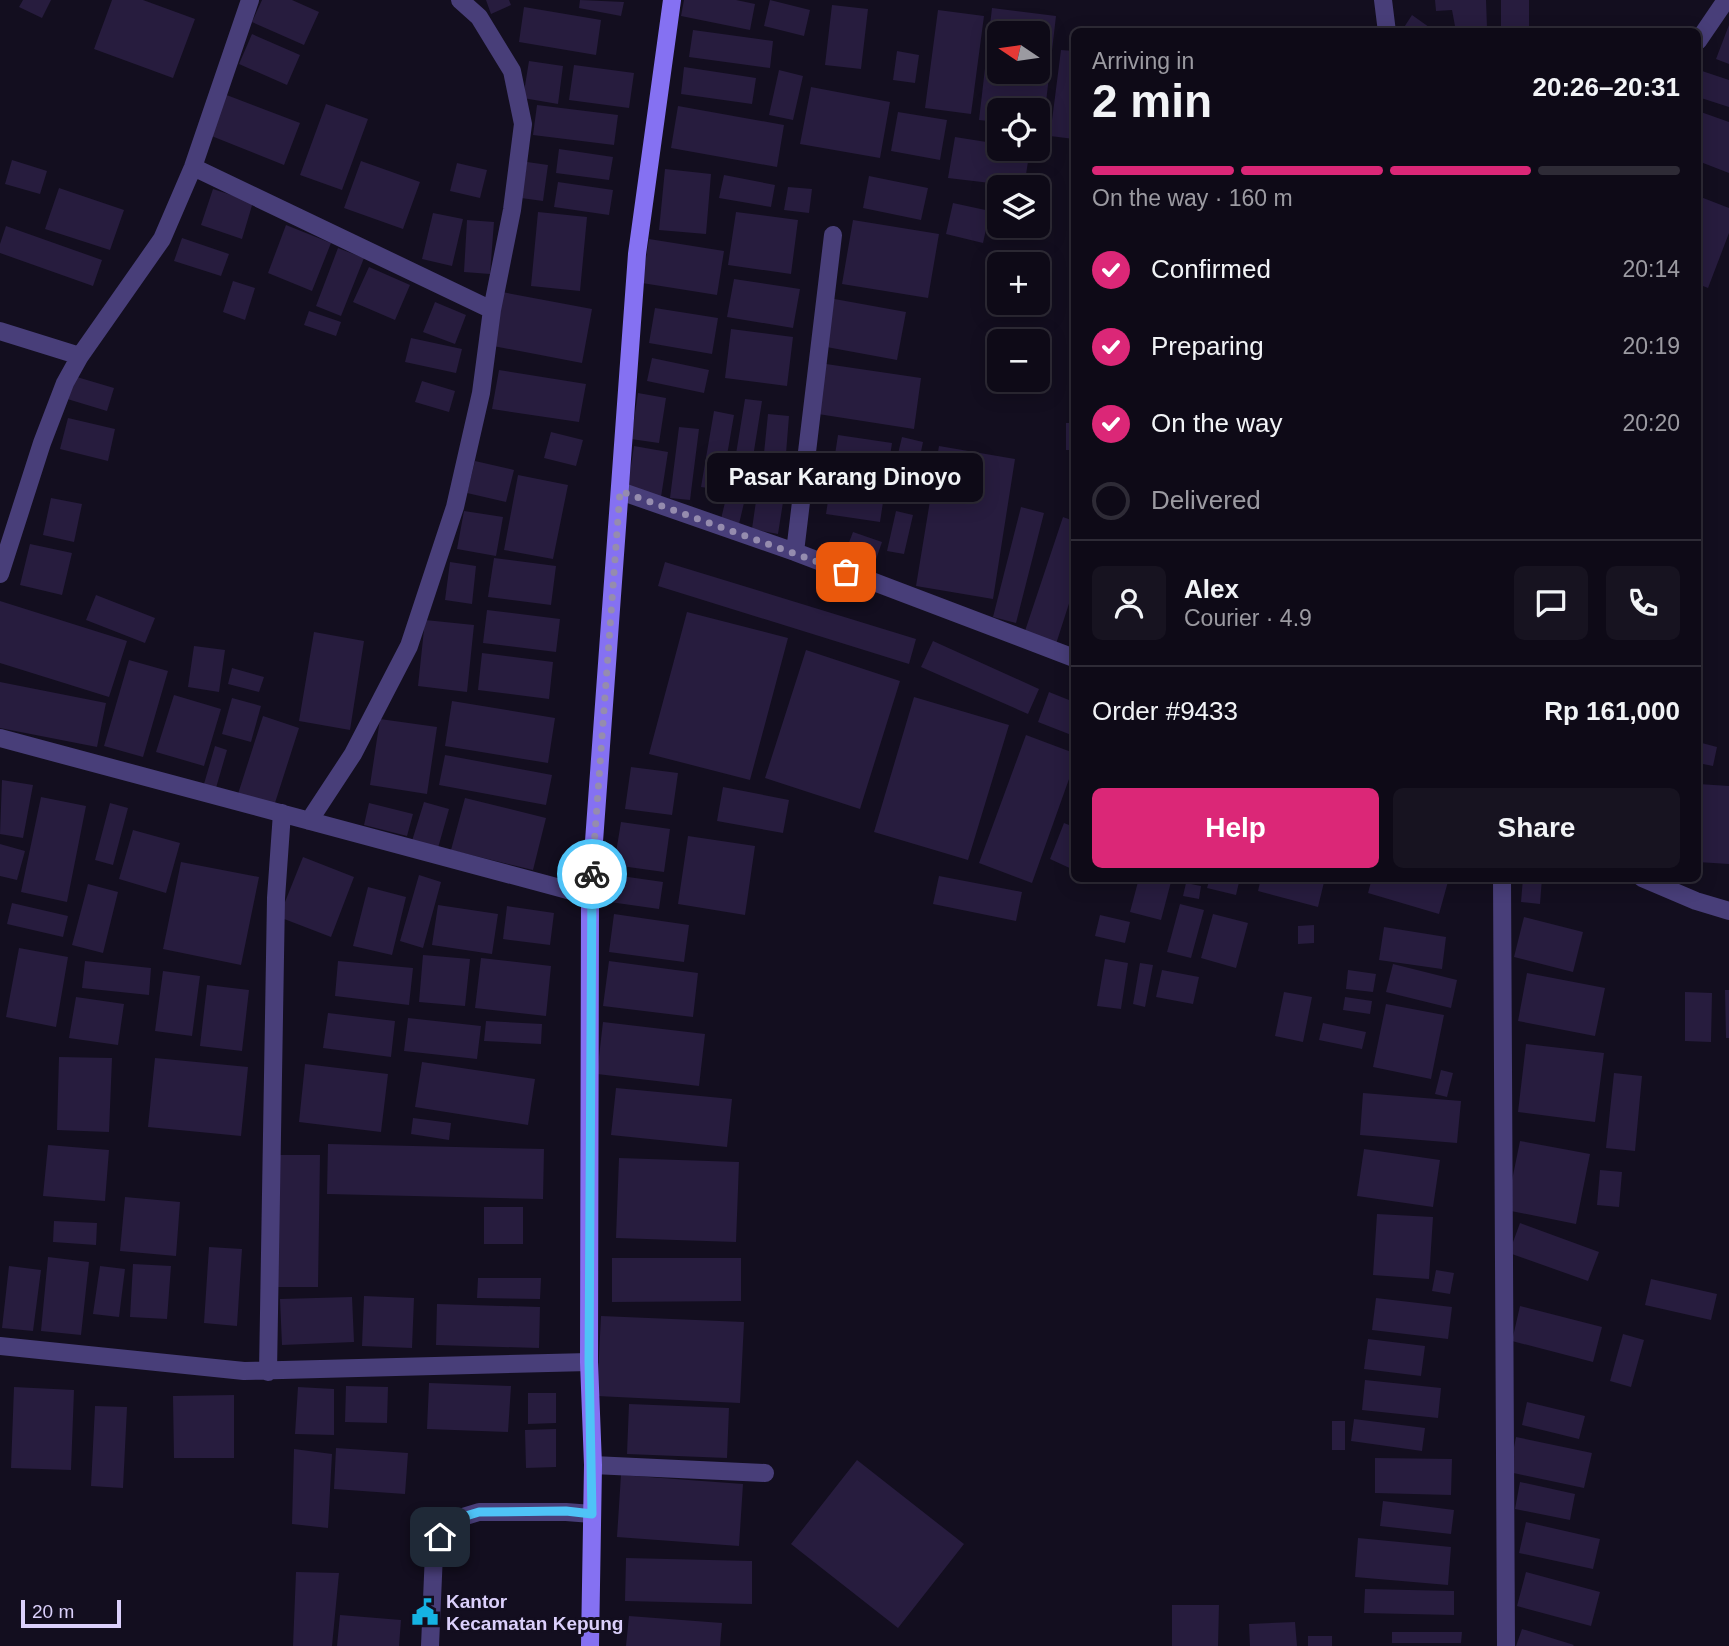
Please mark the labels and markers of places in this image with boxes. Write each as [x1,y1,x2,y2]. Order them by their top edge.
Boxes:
callout: Pasar Karang Dinoyo [708,453,984,502]
pin [816,542,876,602]
pin [410,1507,470,1567]
place label: Kantor Kecamatan Kepung [446,1591,623,1634]
public building icon: Kantor Kecamatan Kepung [410,1597,440,1627]

